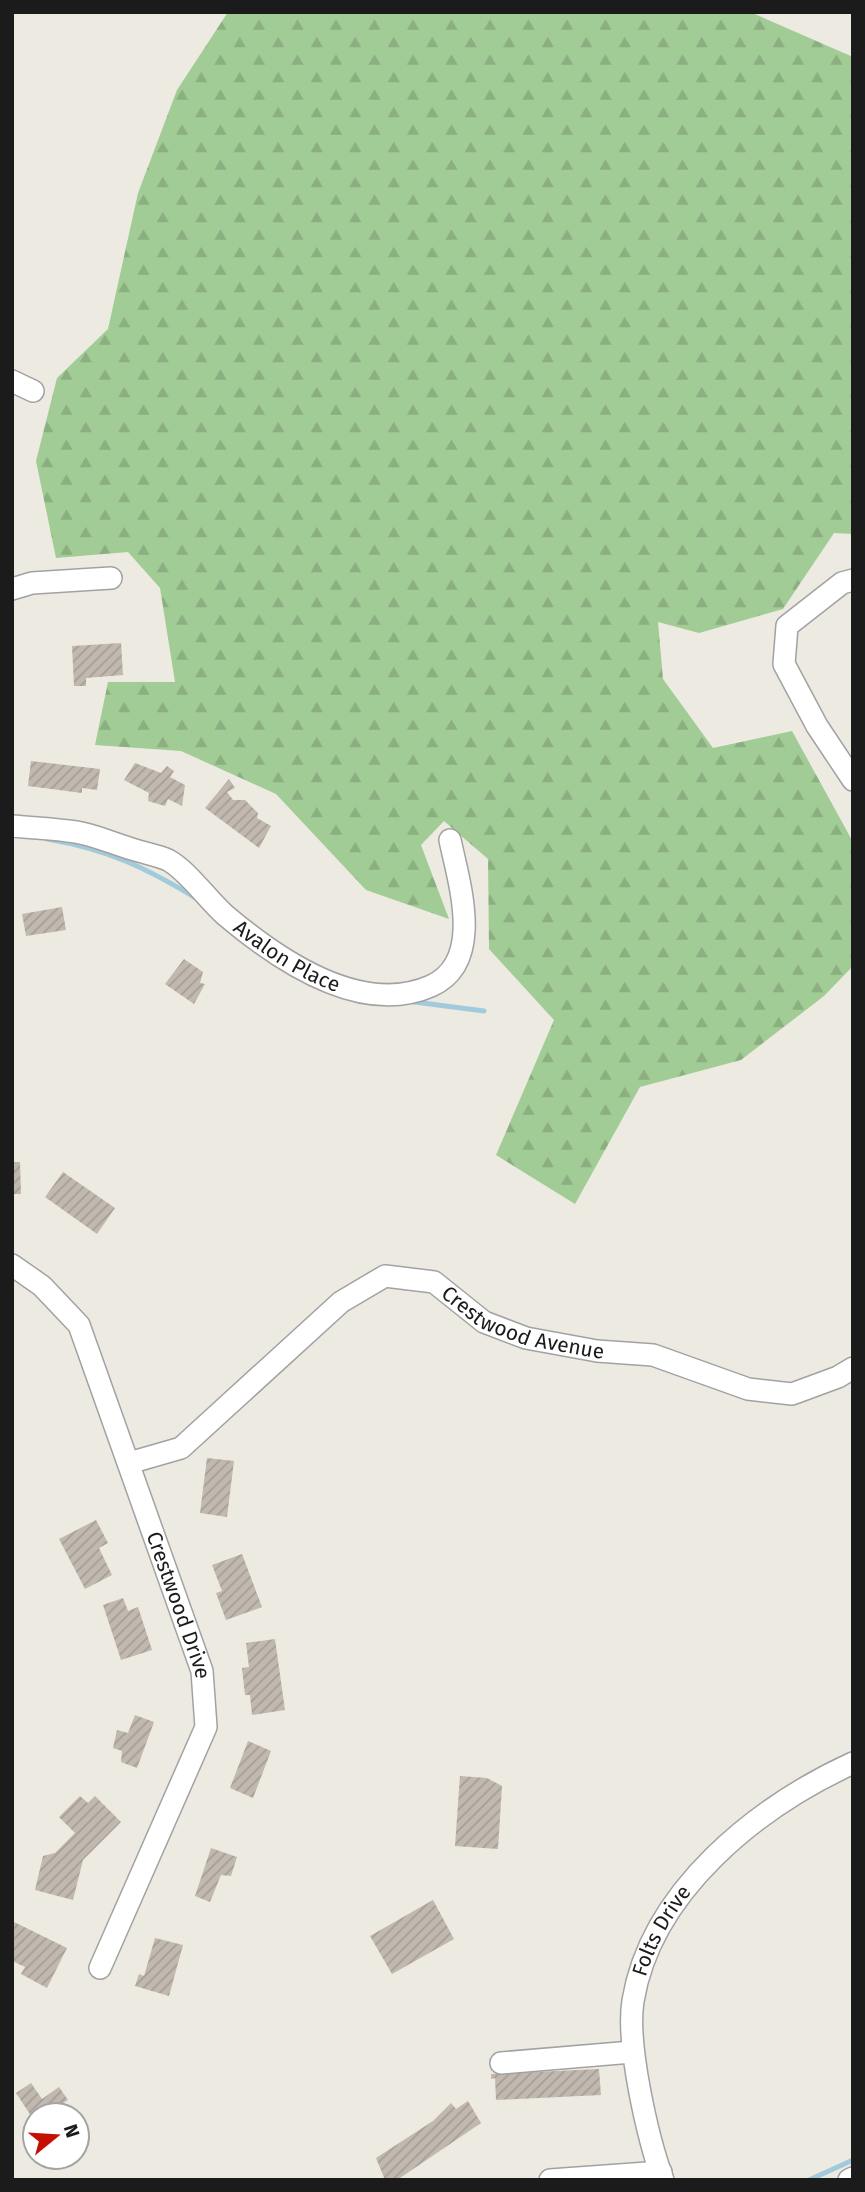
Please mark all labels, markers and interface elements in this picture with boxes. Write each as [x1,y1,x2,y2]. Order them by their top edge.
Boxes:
street label: Avalon Place [228,914,344,998]
street label: Crestwood Avenue [436,1280,605,1364]
street label: Crestwood Drive [141,1528,216,1680]
street label: Folts Drive [626,1880,696,1979]
north arrow [21,2101,91,2171]
text: N [59,2121,85,2140]

